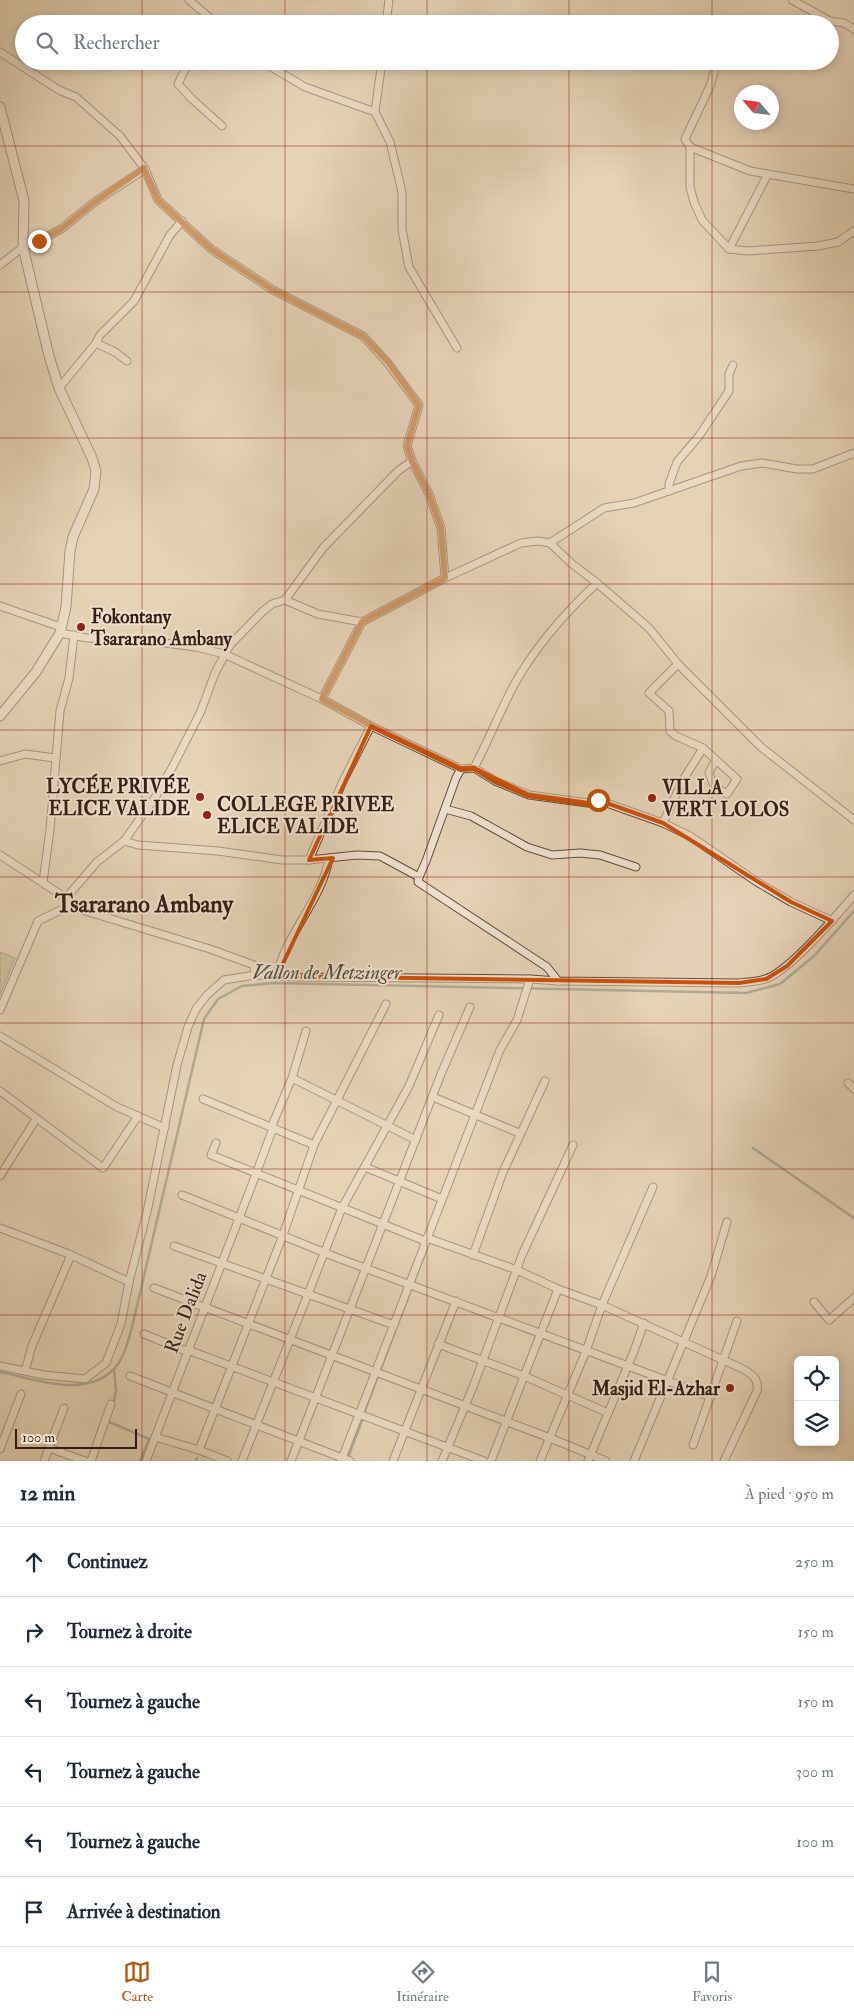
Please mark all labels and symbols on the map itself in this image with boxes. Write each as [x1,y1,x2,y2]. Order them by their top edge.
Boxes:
north arrow [734,85,779,130]
route end [28,230,51,253]
place label: Fokontany Tsararano Ambany [90,605,233,652]
marker: Fokontany Tsararano Ambany [75,621,87,633]
place label: LYCÉE PRIVÉE ELICE VALIDE [46,773,190,821]
place label: VILLA VERT LOLOS [661,776,789,822]
route start [587,789,610,812]
marker: LYCÉE PRIVÉE ELICE VALIDE [194,791,206,803]
marker: VILLA VERT LOLOS [646,792,658,804]
place label: COLLEGE PRIVEE ELICE VALIDE [217,793,395,839]
marker: COLLEGE PRIVEE ELICE VALIDE [201,809,213,821]
district label: Tsararano Ambany [54,889,234,920]
water label: Vallon de Metzinger [253,960,403,985]
street label: Rue Dalida [159,1268,213,1357]
place label: Masjid El-Azhar [591,1377,721,1401]
marker: Masjid El-Azhar [724,1382,736,1394]
scale bar [15,1426,138,1449]

